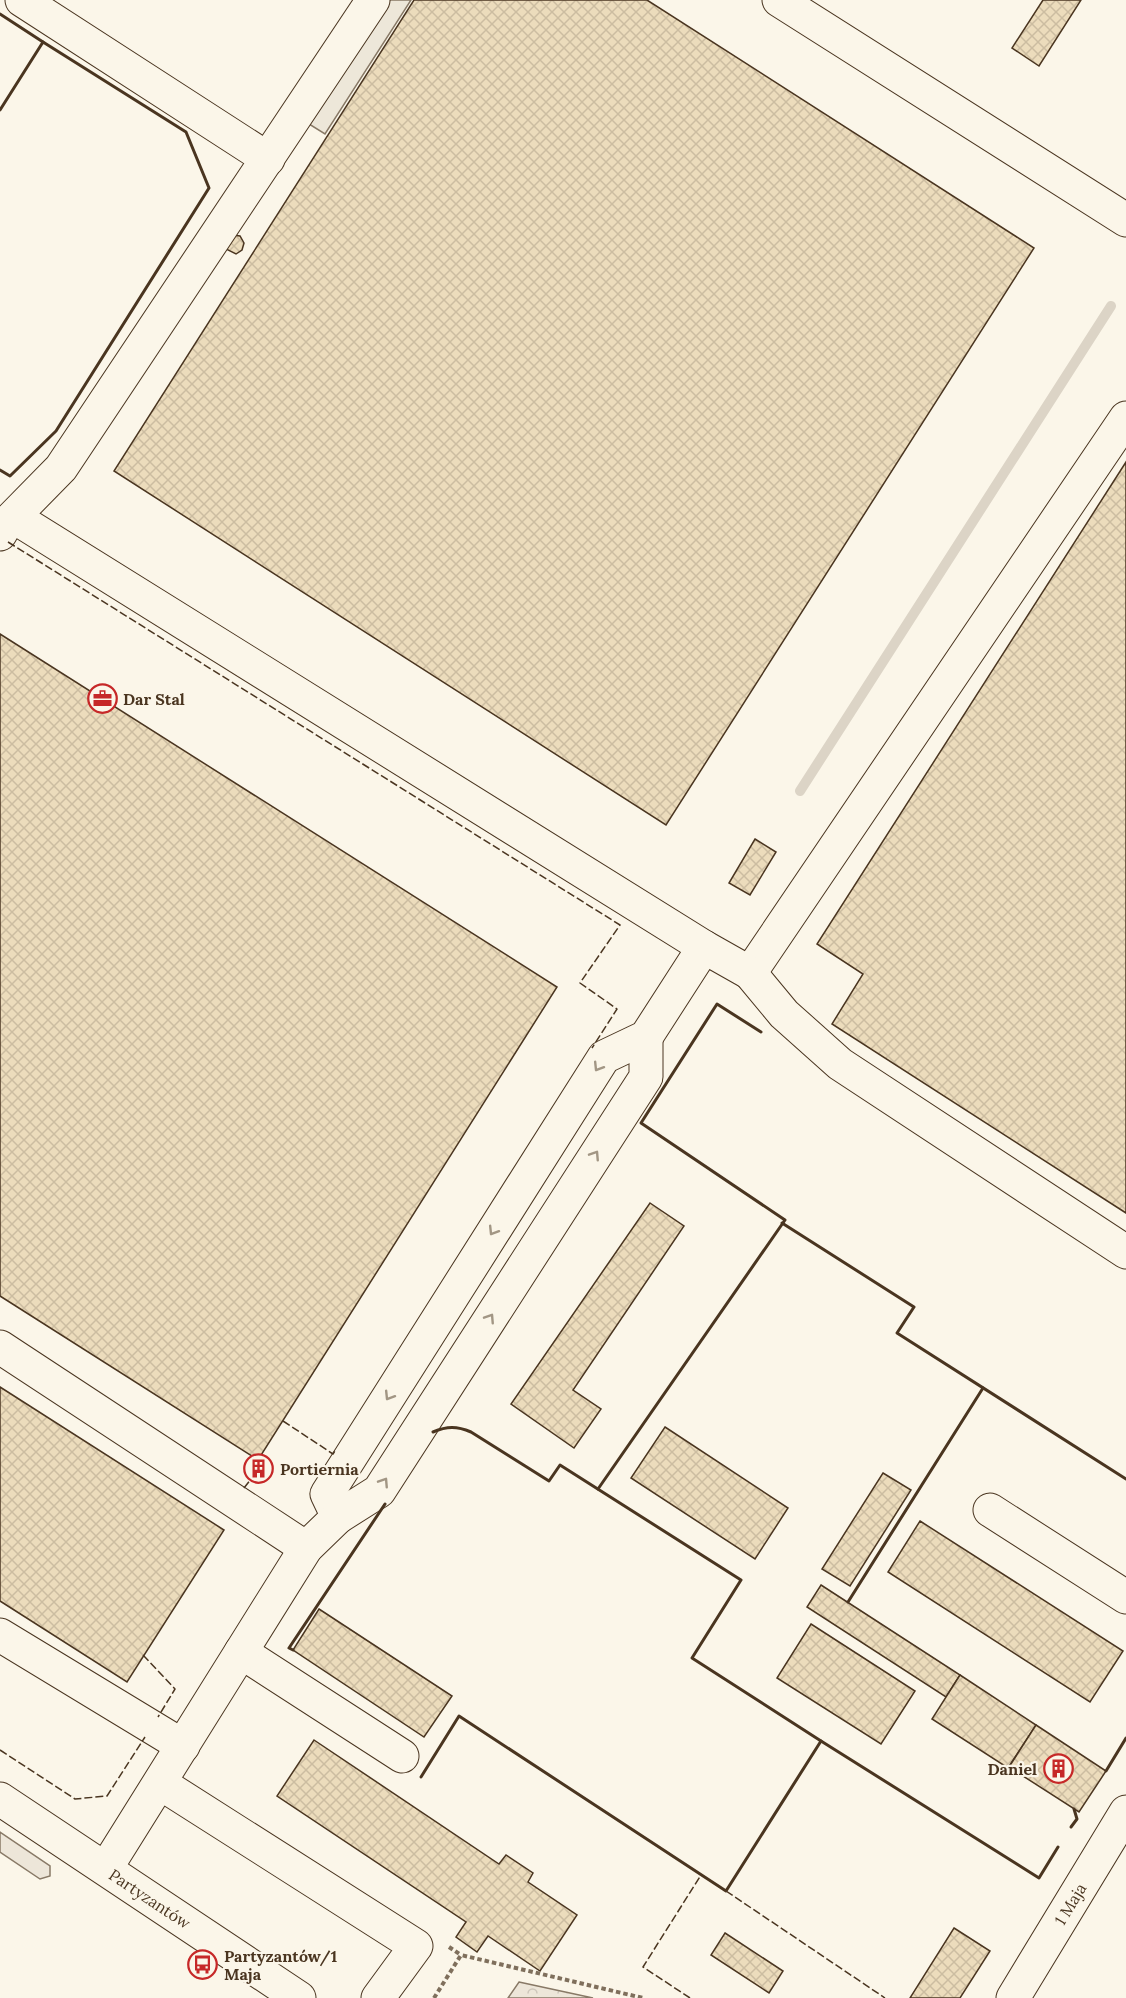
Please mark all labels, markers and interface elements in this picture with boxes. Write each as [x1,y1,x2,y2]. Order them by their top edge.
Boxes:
office icon: Dar Stal [86,683,118,715]
place label: Dar Stal [123,689,185,709]
one-way arrow [594,1060,605,1071]
one-way arrow [588,1150,599,1161]
one-way arrow [490,1225,501,1236]
one-way arrow [483,1314,494,1325]
one-way arrow [385,1389,396,1400]
building icon: Portiernia [243,1453,275,1485]
place label: Portiernia [280,1459,359,1479]
one-way arrow [377,1478,388,1489]
building icon: Daniel [1042,1753,1074,1785]
place label: Daniel [988,1759,1037,1779]
street label: Partyzantów [105,1864,195,1933]
street label: 1 Maja [1050,1879,1090,1929]
place label: Partyzantów/1 Maja [224,1946,337,1984]
bus stop icon: Partyzantów/1 Maja [187,1949,219,1981]

